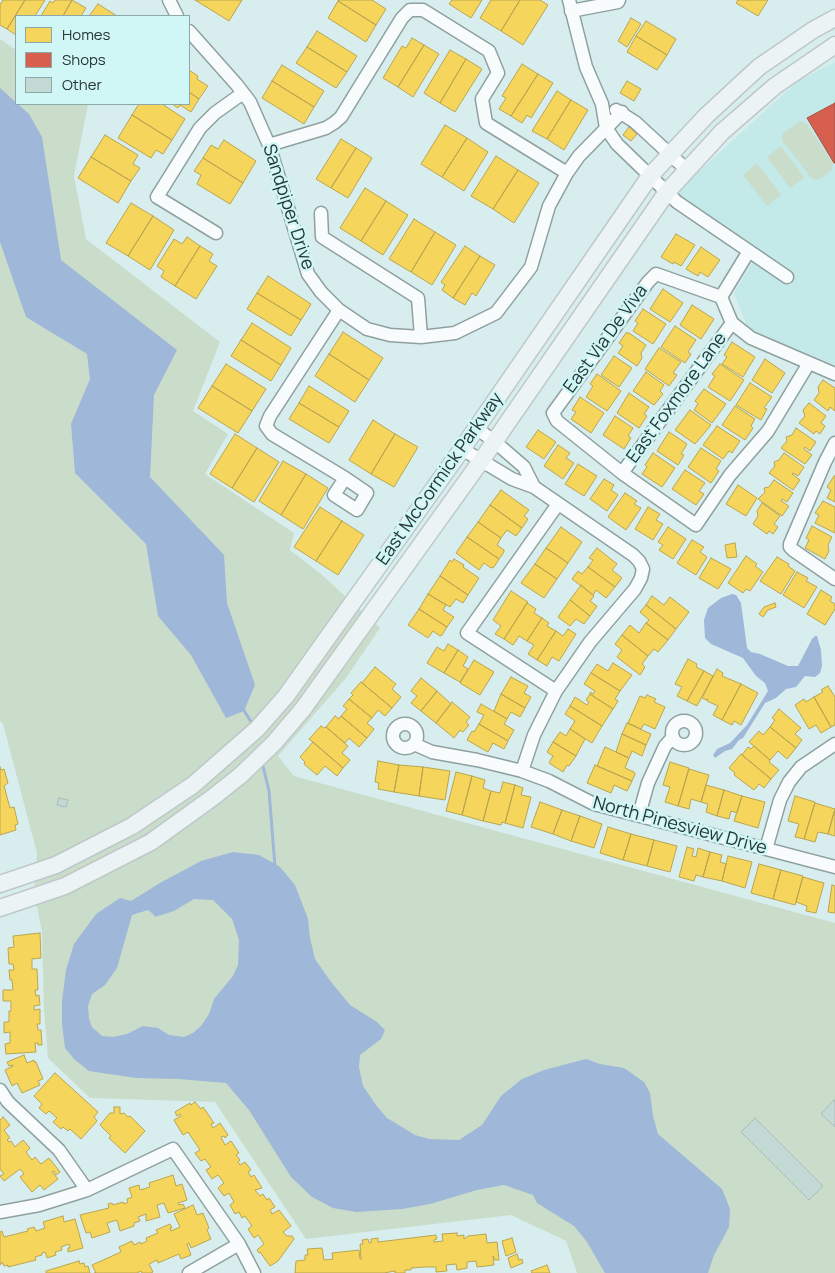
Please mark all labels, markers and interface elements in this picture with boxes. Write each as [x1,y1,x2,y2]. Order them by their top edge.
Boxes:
legend [15,15,190,105]
text: Homes [62,24,110,45]
text: Shops [62,49,106,70]
text: Other [62,74,102,95]
street label: Sandpiper Drive [258,142,318,272]
street label: East Via De Viva [560,281,652,397]
street label: East Foxmore Lane [622,329,732,467]
street label: East McCormick Parkway [372,389,508,569]
street label: North Pinesview Drive [591,792,769,860]

